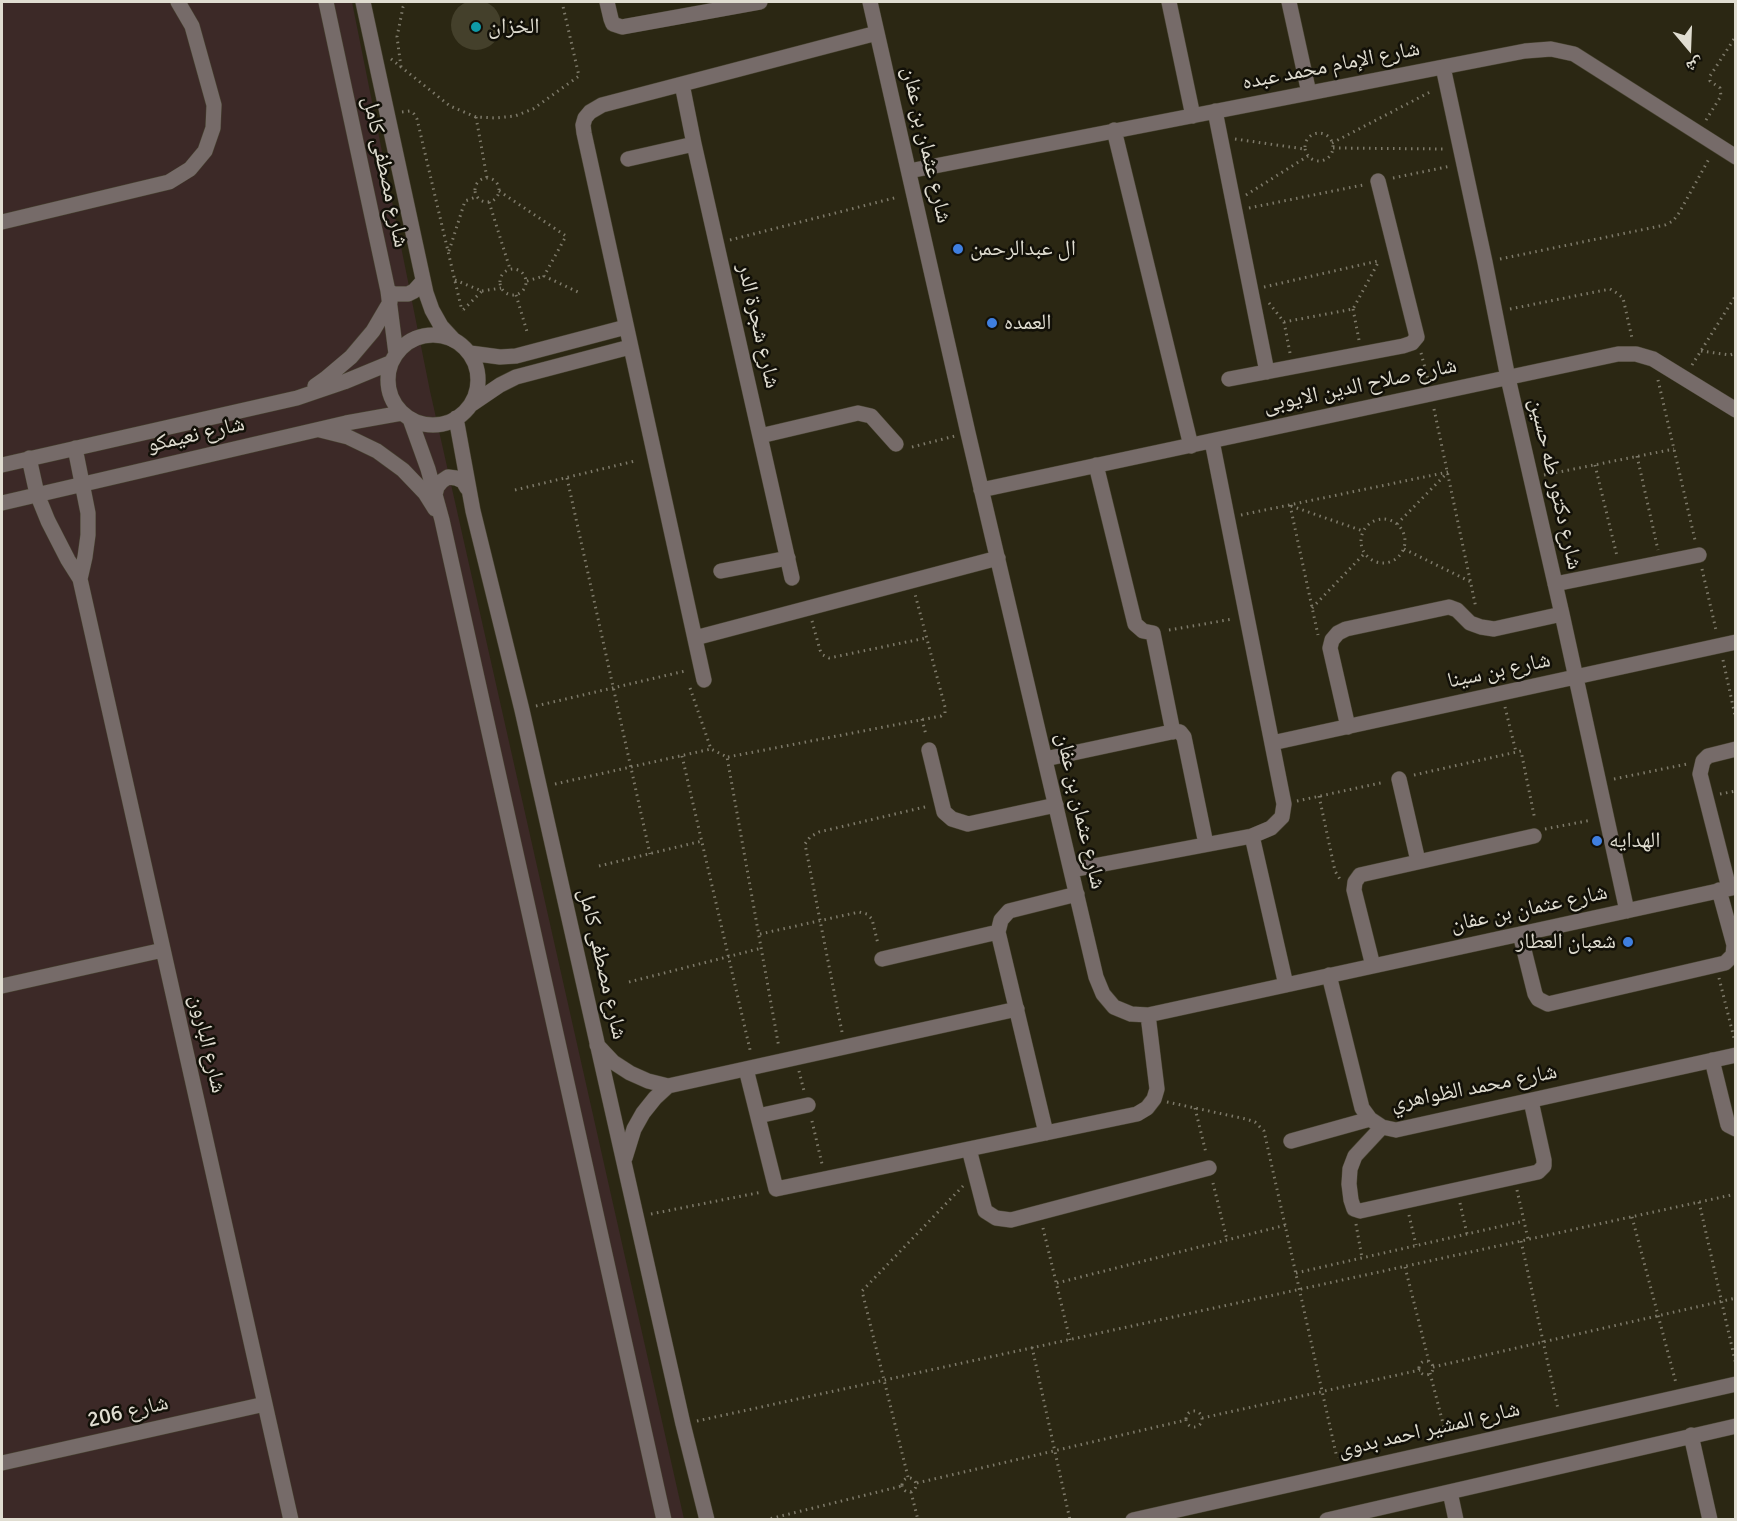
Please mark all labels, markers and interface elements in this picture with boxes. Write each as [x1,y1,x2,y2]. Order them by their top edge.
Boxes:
place label: الخزان [488,14,540,40]
north arrow [1659,18,1719,78]
marker: الخزان [469,20,483,34]
street label: شارع الإمام محمد عبده [1240,36,1422,96]
text: ش [1684,53,1706,77]
street label: شارع عثمان بن عفان [895,64,957,226]
street label: شارع مصطفى كامل [356,94,414,250]
place label: ال عبدالرحمن [970,236,1076,262]
marker: ال عبدالرحمن [951,242,965,256]
street label: شارع شجرة الدر [731,261,785,391]
place label: العمده [1004,310,1051,336]
marker: العمده [985,316,999,330]
street label: شارع صلاح الدين الايوبى [1261,353,1459,419]
street label: شارع دكتور طه حسين [1522,396,1588,572]
street label: شارع نعيمكو [145,411,247,459]
street label: شارع بن سينا [1445,647,1553,695]
street label: شارع عثمان بن عفان [1049,730,1111,892]
place label: الهدايه [1609,828,1660,854]
marker: الهدايه [1590,834,1604,848]
street label: شارع عثمان بن عفان [1448,879,1610,939]
street label: شارع مصطفى كامل [572,886,632,1042]
place label: شعبان العطار [1516,929,1616,955]
marker: شعبان العطار [1621,935,1635,949]
street label: شارع البارون [183,992,231,1096]
street label: شارع محمد الظواهري [1389,1059,1559,1117]
street label: شارع 206 [85,1390,171,1434]
street label: شارع المشير احمد بدوى [1335,1396,1523,1464]

